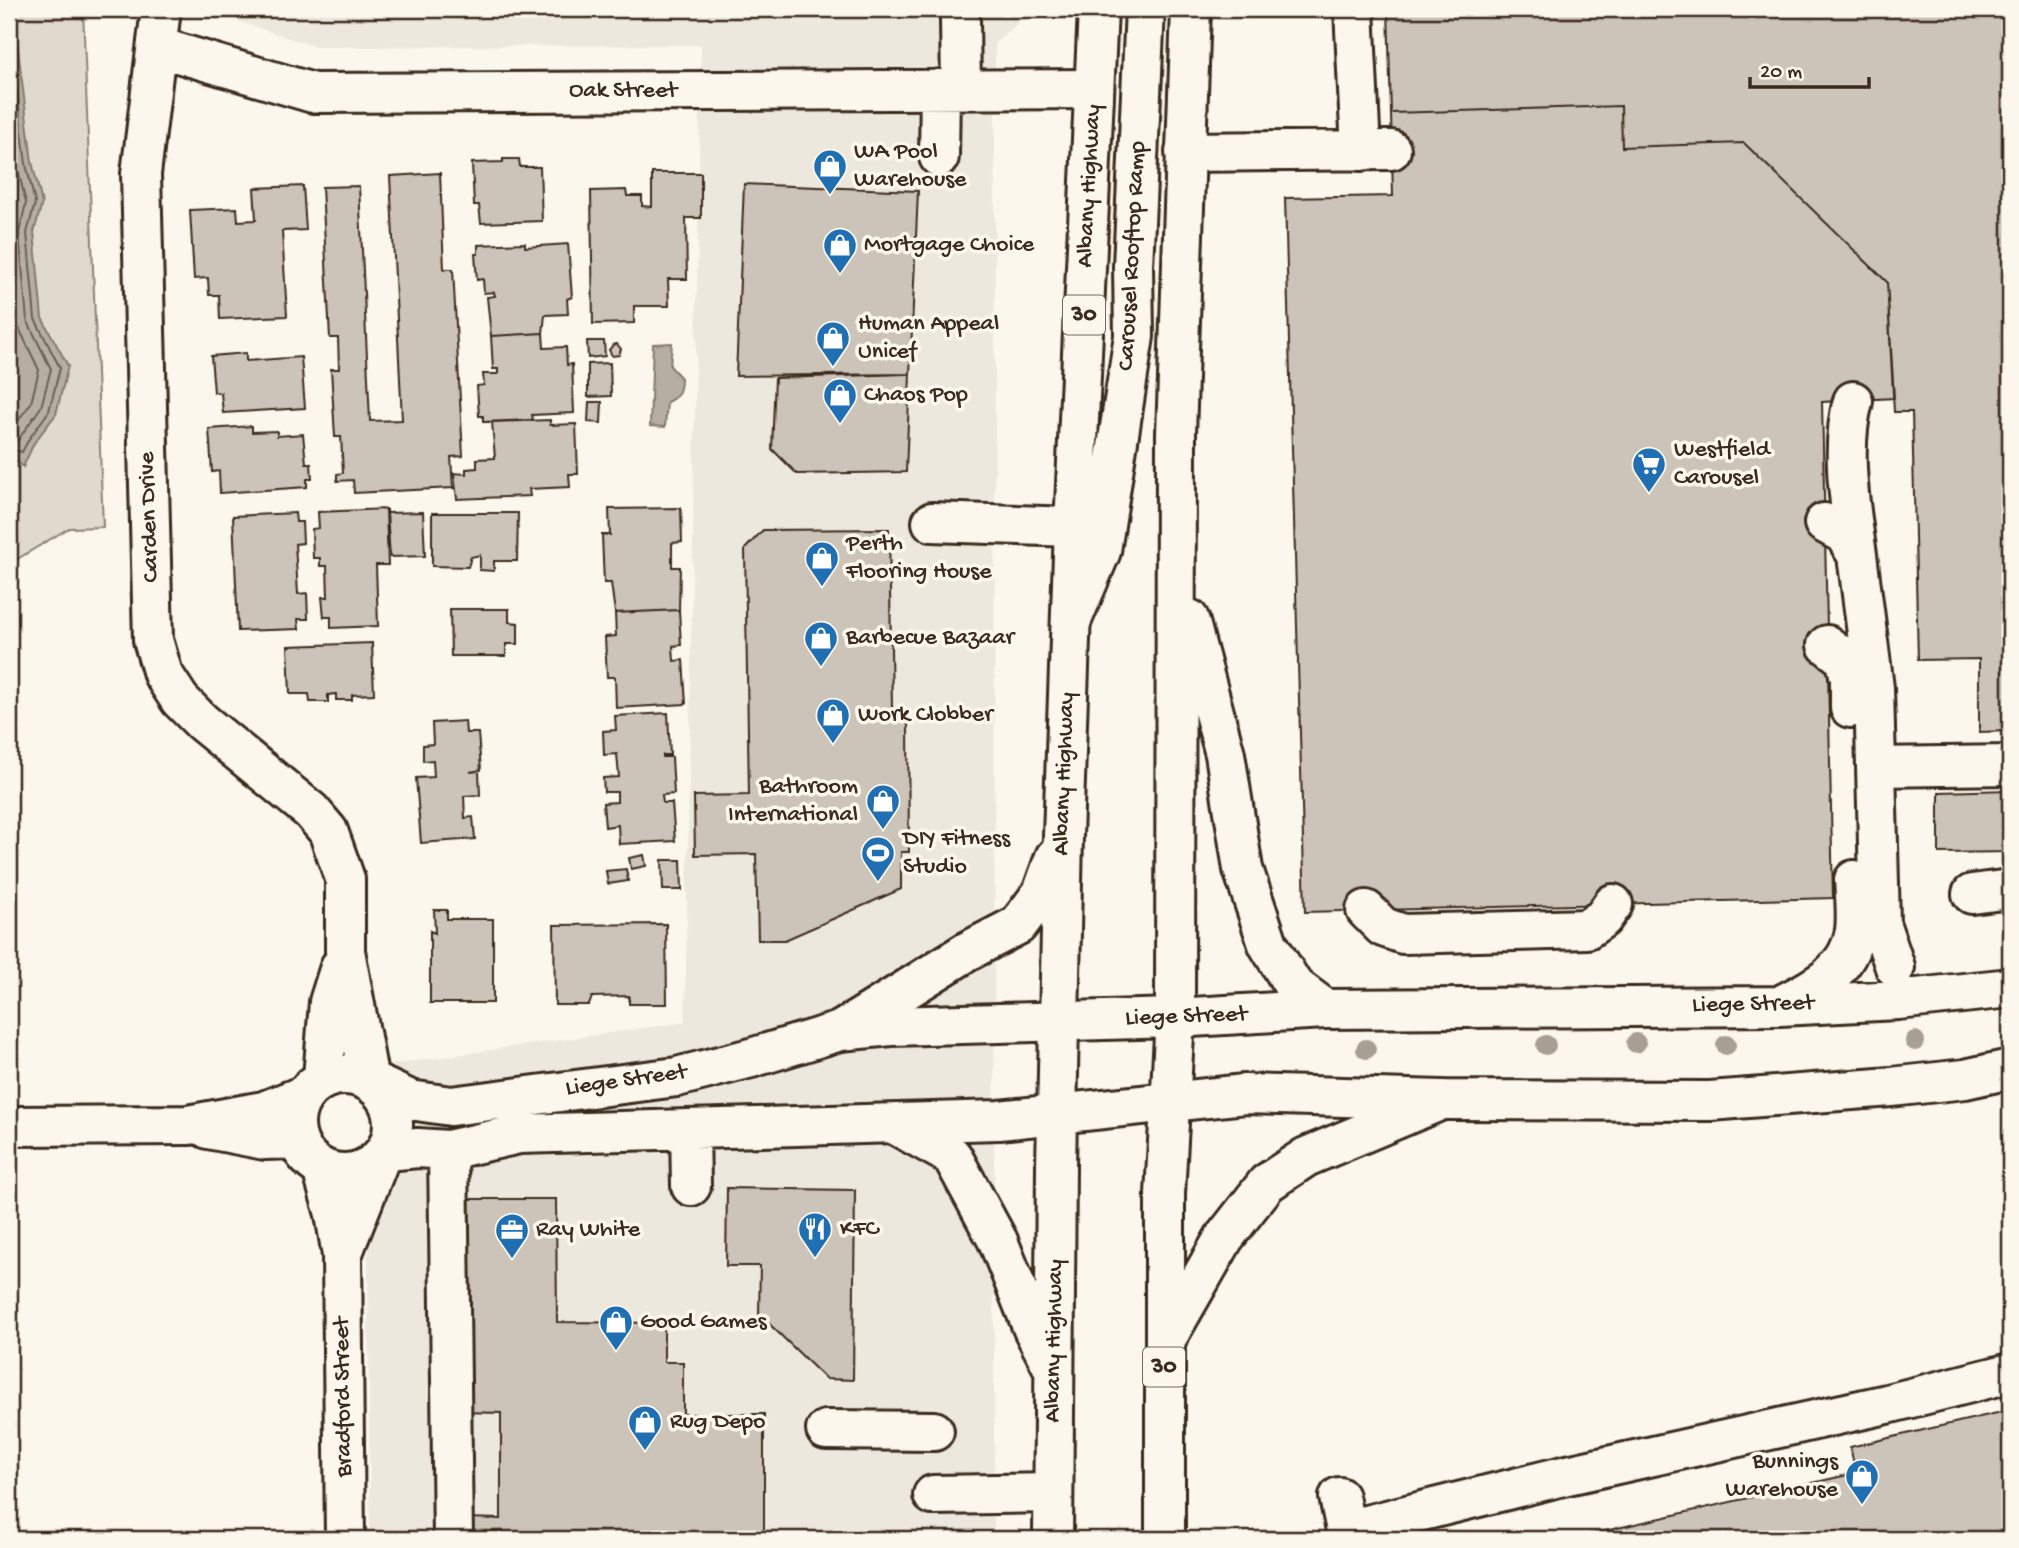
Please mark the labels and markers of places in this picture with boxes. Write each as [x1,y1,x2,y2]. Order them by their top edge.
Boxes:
place label: WA Pool Warehouse [854,138,967,195]
shop icon: WA Pool Warehouse [811,147,849,196]
shop icon: Mortgage Choice [821,226,859,275]
place label: Mortgage Choice [864,231,1035,260]
place label: Human Appeal Unicef [858,310,999,367]
shop icon: Human Appeal Unicef [814,319,852,368]
shop icon: Chaos Pop [821,376,859,425]
place label: Chaos Pop [864,381,968,410]
place label: Westfield Carousel [1674,436,1772,493]
supermarket icon: Westfield Carousel [1630,445,1668,494]
place label: Perth Flooring House [845,530,992,587]
shop icon: Perth Flooring House [803,539,841,588]
shop icon: Barbecue Bazaar [802,619,840,668]
place label: Barbecue Bazaar [845,624,1016,653]
shop icon: Work Clobber [814,696,852,745]
place label: Work Clobber [858,701,995,730]
place label: Bathroom International [728,773,858,830]
shop icon: Bathroom International [864,782,902,831]
place label: DIY Fitness Studio [901,825,1011,882]
sports icon: DIY Fitness Studio [859,834,897,883]
restaurant icon: KFC [796,1210,834,1259]
office icon: Ray White [493,1211,531,1260]
place label: KFC [840,1215,881,1244]
place label: Ray White [536,1216,641,1245]
shop icon: Good Games [597,1303,635,1352]
place label: Good Games [640,1308,768,1337]
shop icon: Rug Depo [626,1403,664,1452]
place label: Rug Depo [670,1408,765,1437]
place label: Bunnings Warehouse [1726,1448,1839,1505]
shop icon: Bunnings Warehouse [1843,1457,1881,1506]

